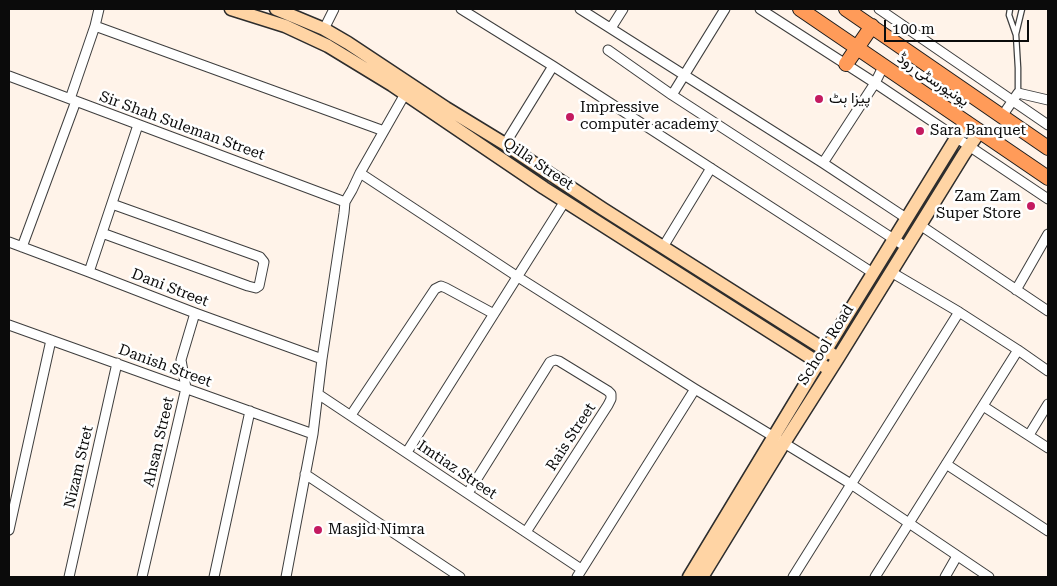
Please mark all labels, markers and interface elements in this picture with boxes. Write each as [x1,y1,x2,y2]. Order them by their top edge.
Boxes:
scale bar [887,10,1032,42]
text: 100 m [892,20,935,38]
street label: یونیورسٹی روڈ [894,49,972,111]
street label: Sir Shah Suleman Street [97,88,267,164]
place label: پیزا ہٹ [829,90,870,108]
marker: پیزا ہٹ [813,93,825,105]
place label: Impressive computer academy [580,99,719,134]
marker: Impressive computer academy [564,111,576,123]
place label: Sara Banquet [930,122,1026,140]
marker: Sara Banquet [914,125,926,137]
street label: Qilla Street [499,134,577,194]
place label: Zam Zam Super Store [936,188,1021,223]
marker: Zam Zam Super Store [1025,200,1037,212]
street label: Dani Street [129,265,211,311]
street label: School Road [794,301,858,389]
street label: Danish Street [116,341,214,391]
street label: Ahsan Street [140,395,178,489]
street label: Rais Street [542,400,600,474]
street label: Nizam Stret [61,424,97,510]
street label: Imtiaz Street [414,437,500,503]
place label: Masjid Nimra [328,521,425,539]
marker: Masjid Nimra [312,524,324,536]

